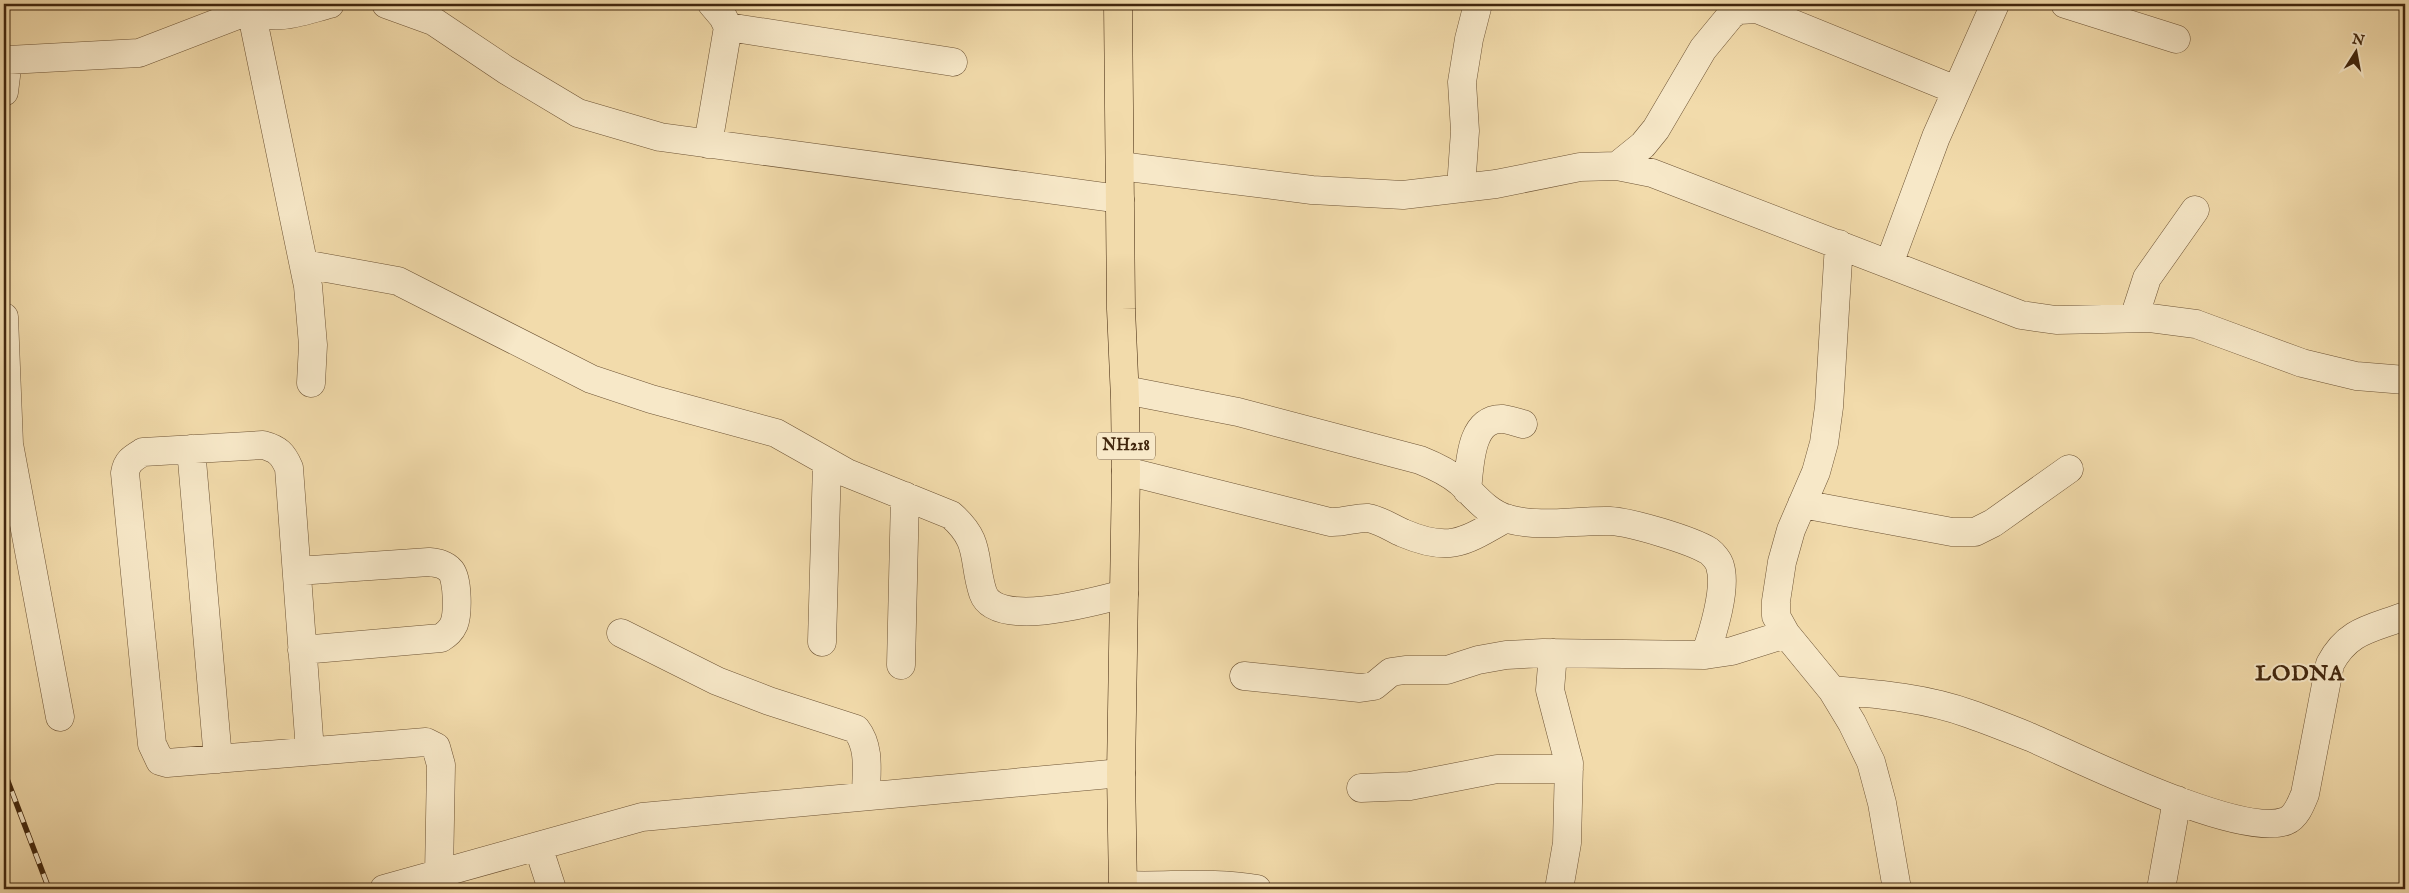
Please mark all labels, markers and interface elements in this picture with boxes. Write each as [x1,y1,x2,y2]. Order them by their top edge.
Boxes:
north arrow [2332,28,2382,78]
text: N [2350,30,2366,50]
road number: NH218 [1097,432,1155,460]
district label: LODNA [2255,660,2345,688]

